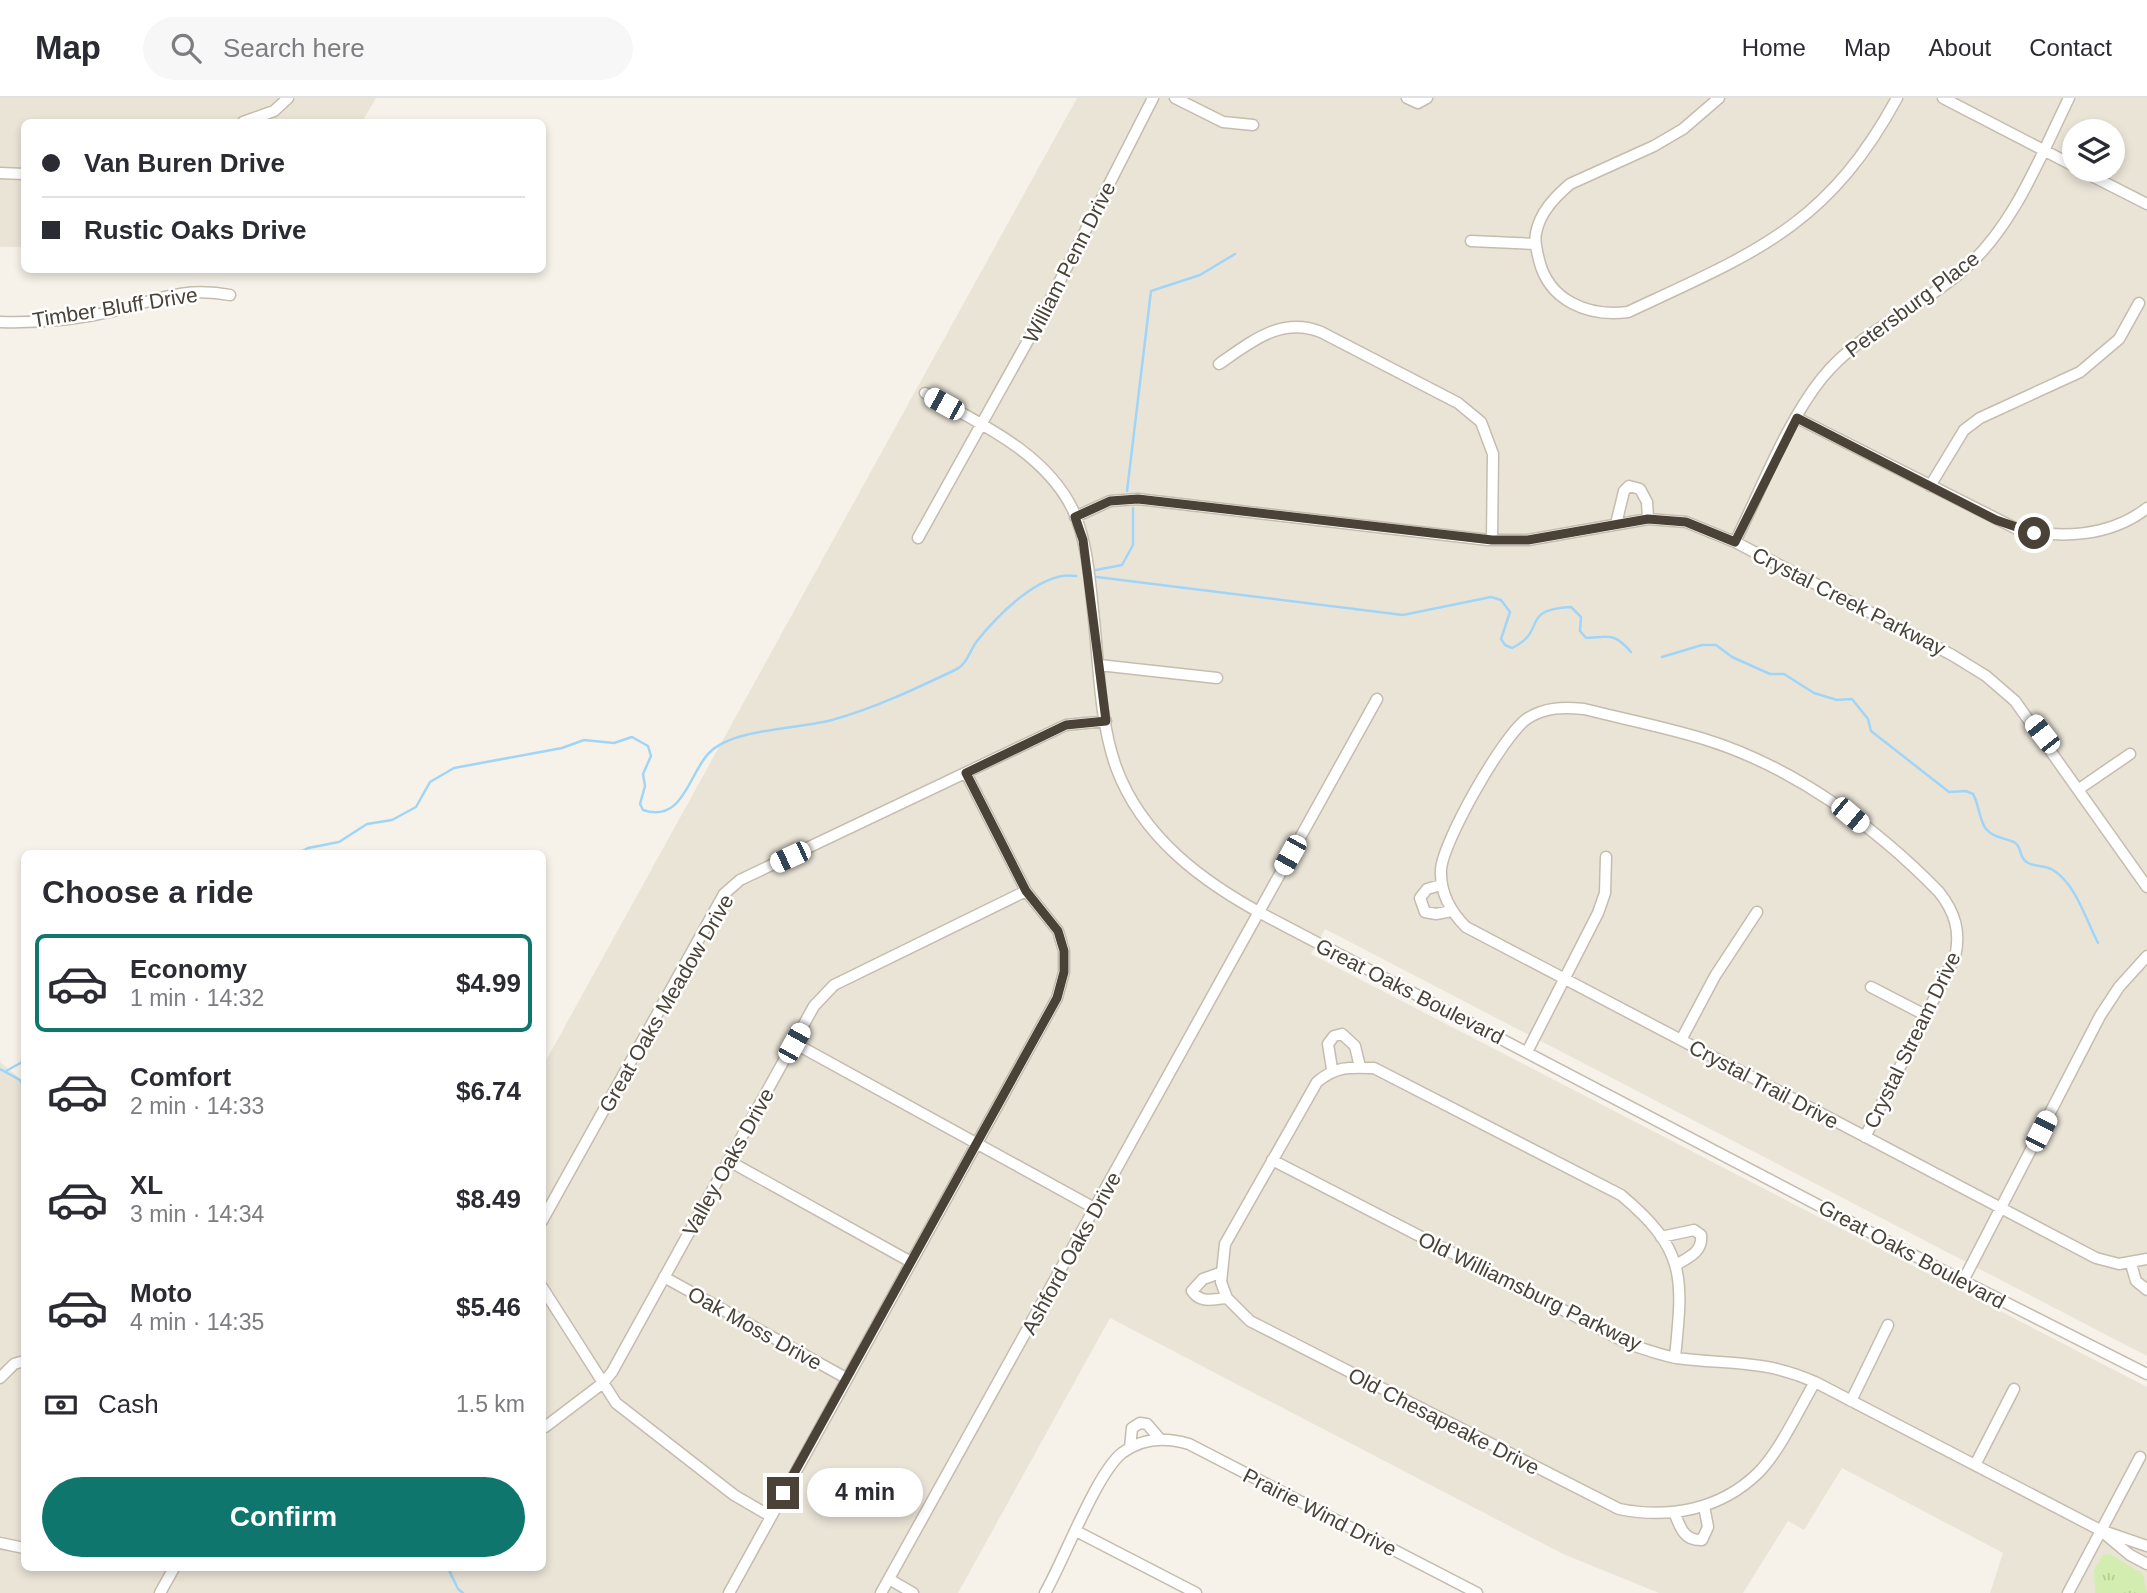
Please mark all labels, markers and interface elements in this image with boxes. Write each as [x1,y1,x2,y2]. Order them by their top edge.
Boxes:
search box [143,17,633,80]
text: Map [35,29,101,66]
icon: search [167,29,205,67]
text: Search here [223,33,365,63]
text: Home [1742,34,1806,61]
text: Map [1844,34,1891,61]
text: About [1929,34,1991,61]
text: Contact [2029,34,2112,61]
map controls [2062,119,2125,182]
button: layers [2062,119,2125,182]
text: Van Buren Drive [84,148,285,178]
street label: William Penn Drive [1018,178,1120,346]
text: Rustic Oaks Drive [84,215,307,245]
street label: Petersburg Place [1841,246,1983,362]
street label: Timber Bluff Drive [31,283,199,331]
car [921,385,968,423]
route start [2018,517,2050,549]
street label: Crystal Creek Parkway [1749,542,1950,660]
car [2021,711,2064,757]
car [1828,793,1873,837]
car [1271,832,1310,878]
car [767,839,814,875]
text: Choose a ride [42,874,254,910]
street label: Great Oaks Meadow Drive [594,890,738,1116]
street label: Great Oaks Boulevard [1312,934,1508,1048]
street label: Crystal Stream Drive [1859,948,1965,1132]
icon: car [46,952,109,1015]
text: Economy [130,954,247,984]
text: $4.99 [456,968,521,998]
text: 1 min · 14:32 [130,985,264,1011]
car [775,1020,814,1066]
street label: Crystal Trail Drive [1685,1035,1843,1133]
icon: car [46,1060,109,1123]
text: Comfort [130,1062,231,1092]
text: $6.74 [456,1076,521,1106]
street label: Valley Oaks Drive [678,1084,778,1240]
text: 2 min · 14:33 [130,1093,264,1119]
car [2023,1108,2060,1154]
icon: car [46,1168,109,1231]
street label: Ashford Oaks Drive [1017,1168,1125,1338]
text: XL [130,1170,163,1200]
text: $8.49 [456,1184,521,1214]
street label: Great Oaks Boulevard [1815,1195,2009,1313]
text: 3 min · 14:34 [130,1201,264,1227]
street label: Old Williamsburg Parkway [1415,1227,1646,1355]
icon: car [46,1276,109,1339]
text: Moto [130,1278,192,1308]
street label: Oak Moss Drive [684,1282,826,1374]
text: $5.46 [456,1292,521,1322]
text: 4 min · 14:35 [130,1309,264,1335]
street label: Old Chesapeake Drive [1345,1363,1543,1479]
icon: cash [42,1386,80,1424]
text: Cash [98,1389,159,1419]
text: 1.5 km [456,1391,525,1417]
street label: Prairie Wind Drive [1239,1463,1401,1561]
callout: 4 min [808,1468,923,1518]
button: Confirm [42,1477,525,1557]
route end [767,1477,799,1509]
text: 4 min [835,1479,895,1505]

